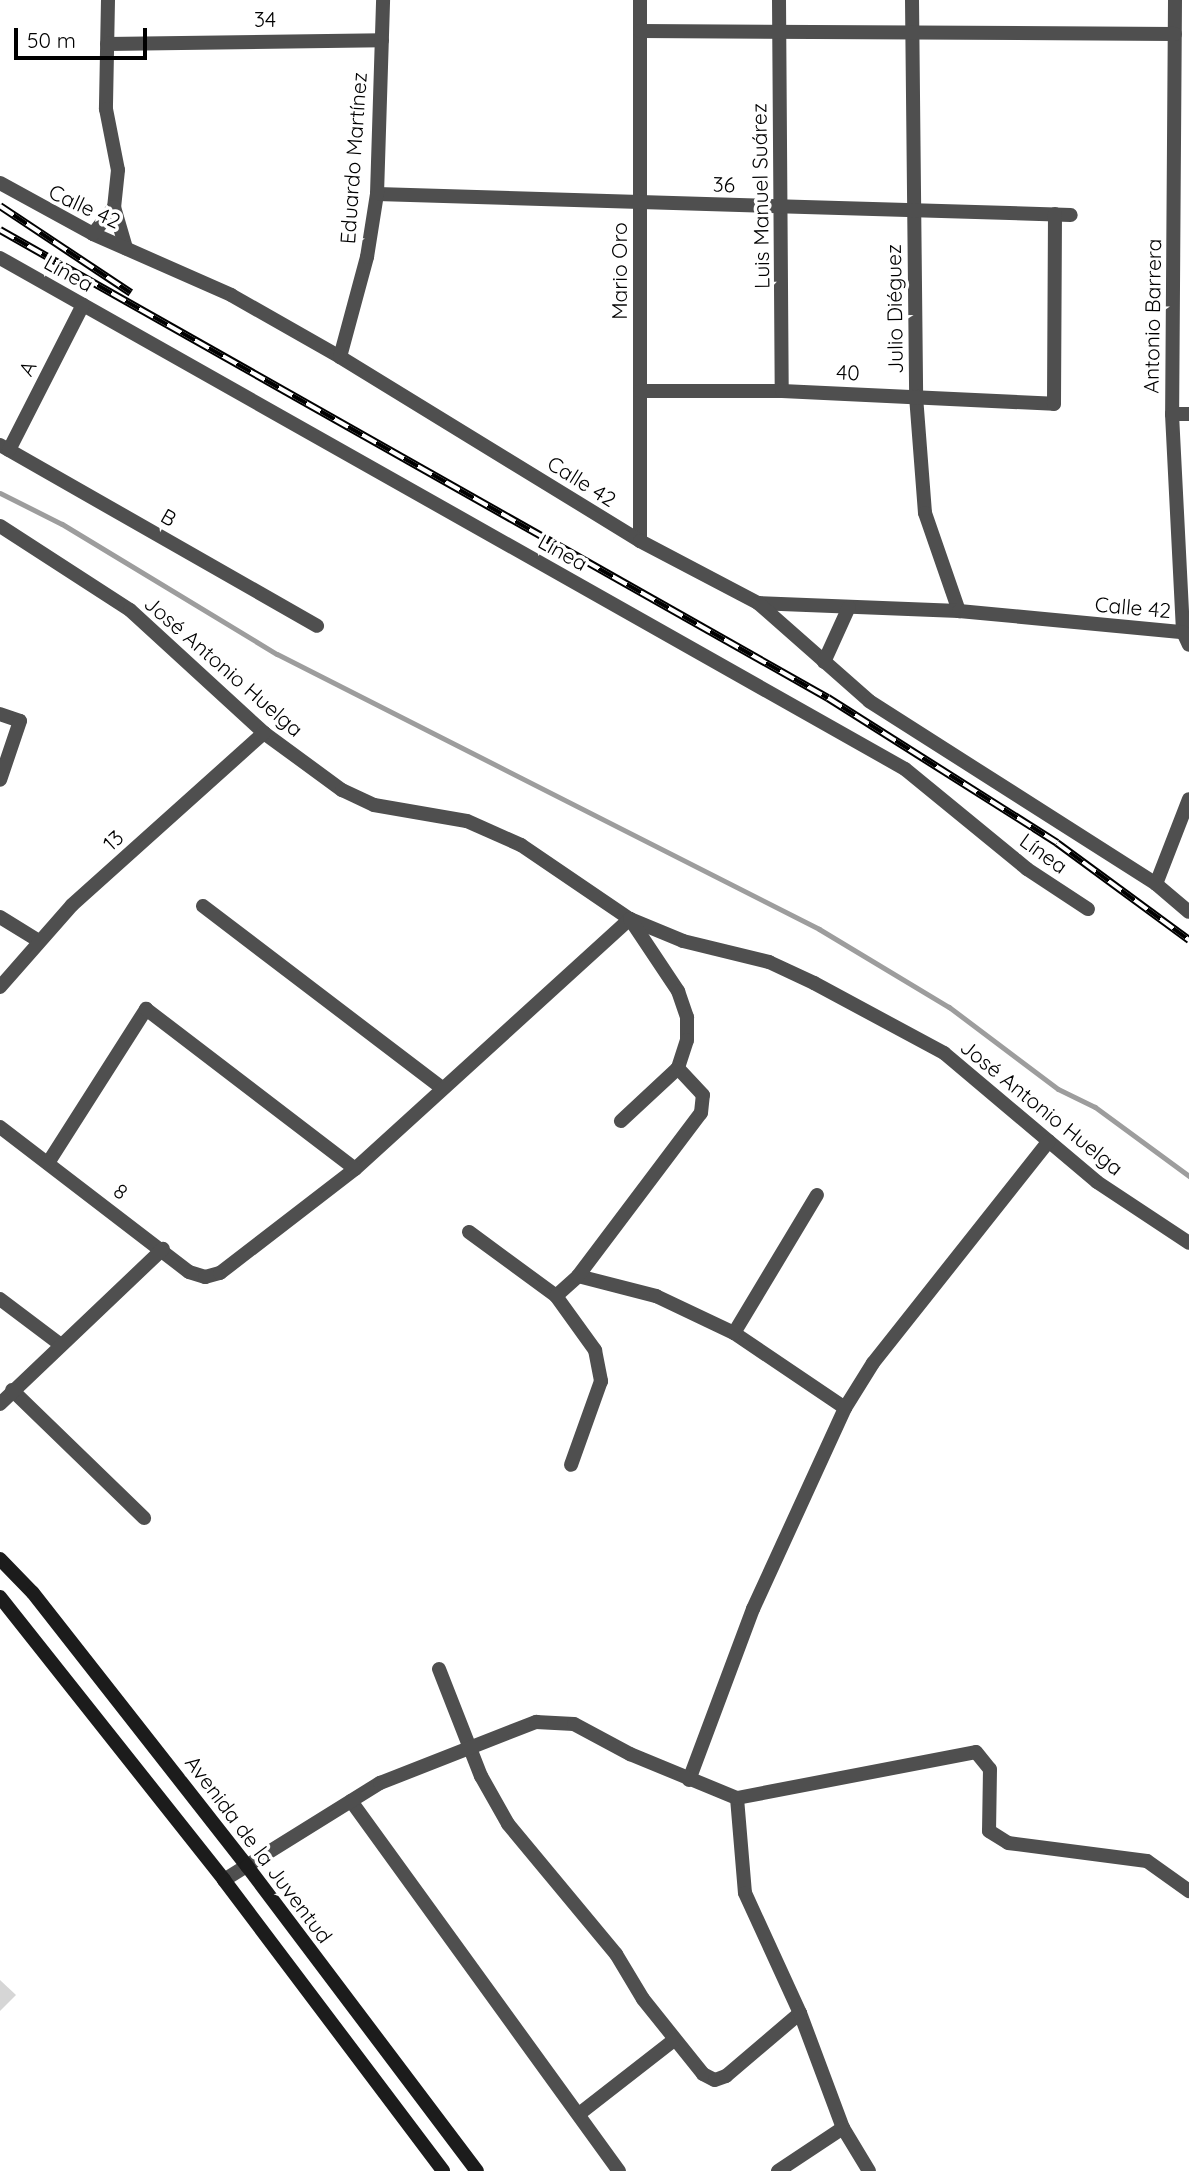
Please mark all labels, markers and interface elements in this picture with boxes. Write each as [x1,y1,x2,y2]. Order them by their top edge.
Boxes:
street label: 34 [254,6,276,32]
scale bar [18,14,150,58]
text: 50 m [27,27,76,53]
street label: Eduardo Martínez [334,71,372,245]
street label: Luis Manuel Suárez [746,103,774,289]
street label: 36 [712,171,736,197]
street label: Calle 42 [45,178,125,234]
street label: Mario Oro [606,222,632,320]
street label: Antonio Barrera [1138,238,1166,394]
street label: Julio Diéguez [880,244,908,374]
street label: Línea [40,249,98,297]
street label: A [13,356,41,380]
street label: 40 [836,359,860,385]
street label: Calle 42 [543,450,621,512]
street label: B [157,503,181,531]
street label: Línea [534,528,592,576]
street label: José Antonio Huelga [140,590,308,742]
street label: Calle 42 [1094,591,1172,623]
street label: 13 [98,824,128,856]
street label: Línea [1015,827,1073,879]
street label: José Antonio Huelga [956,1034,1128,1180]
street label: 8 [109,1178,133,1204]
street label: Avenida de la Juventud [180,1750,338,1948]

